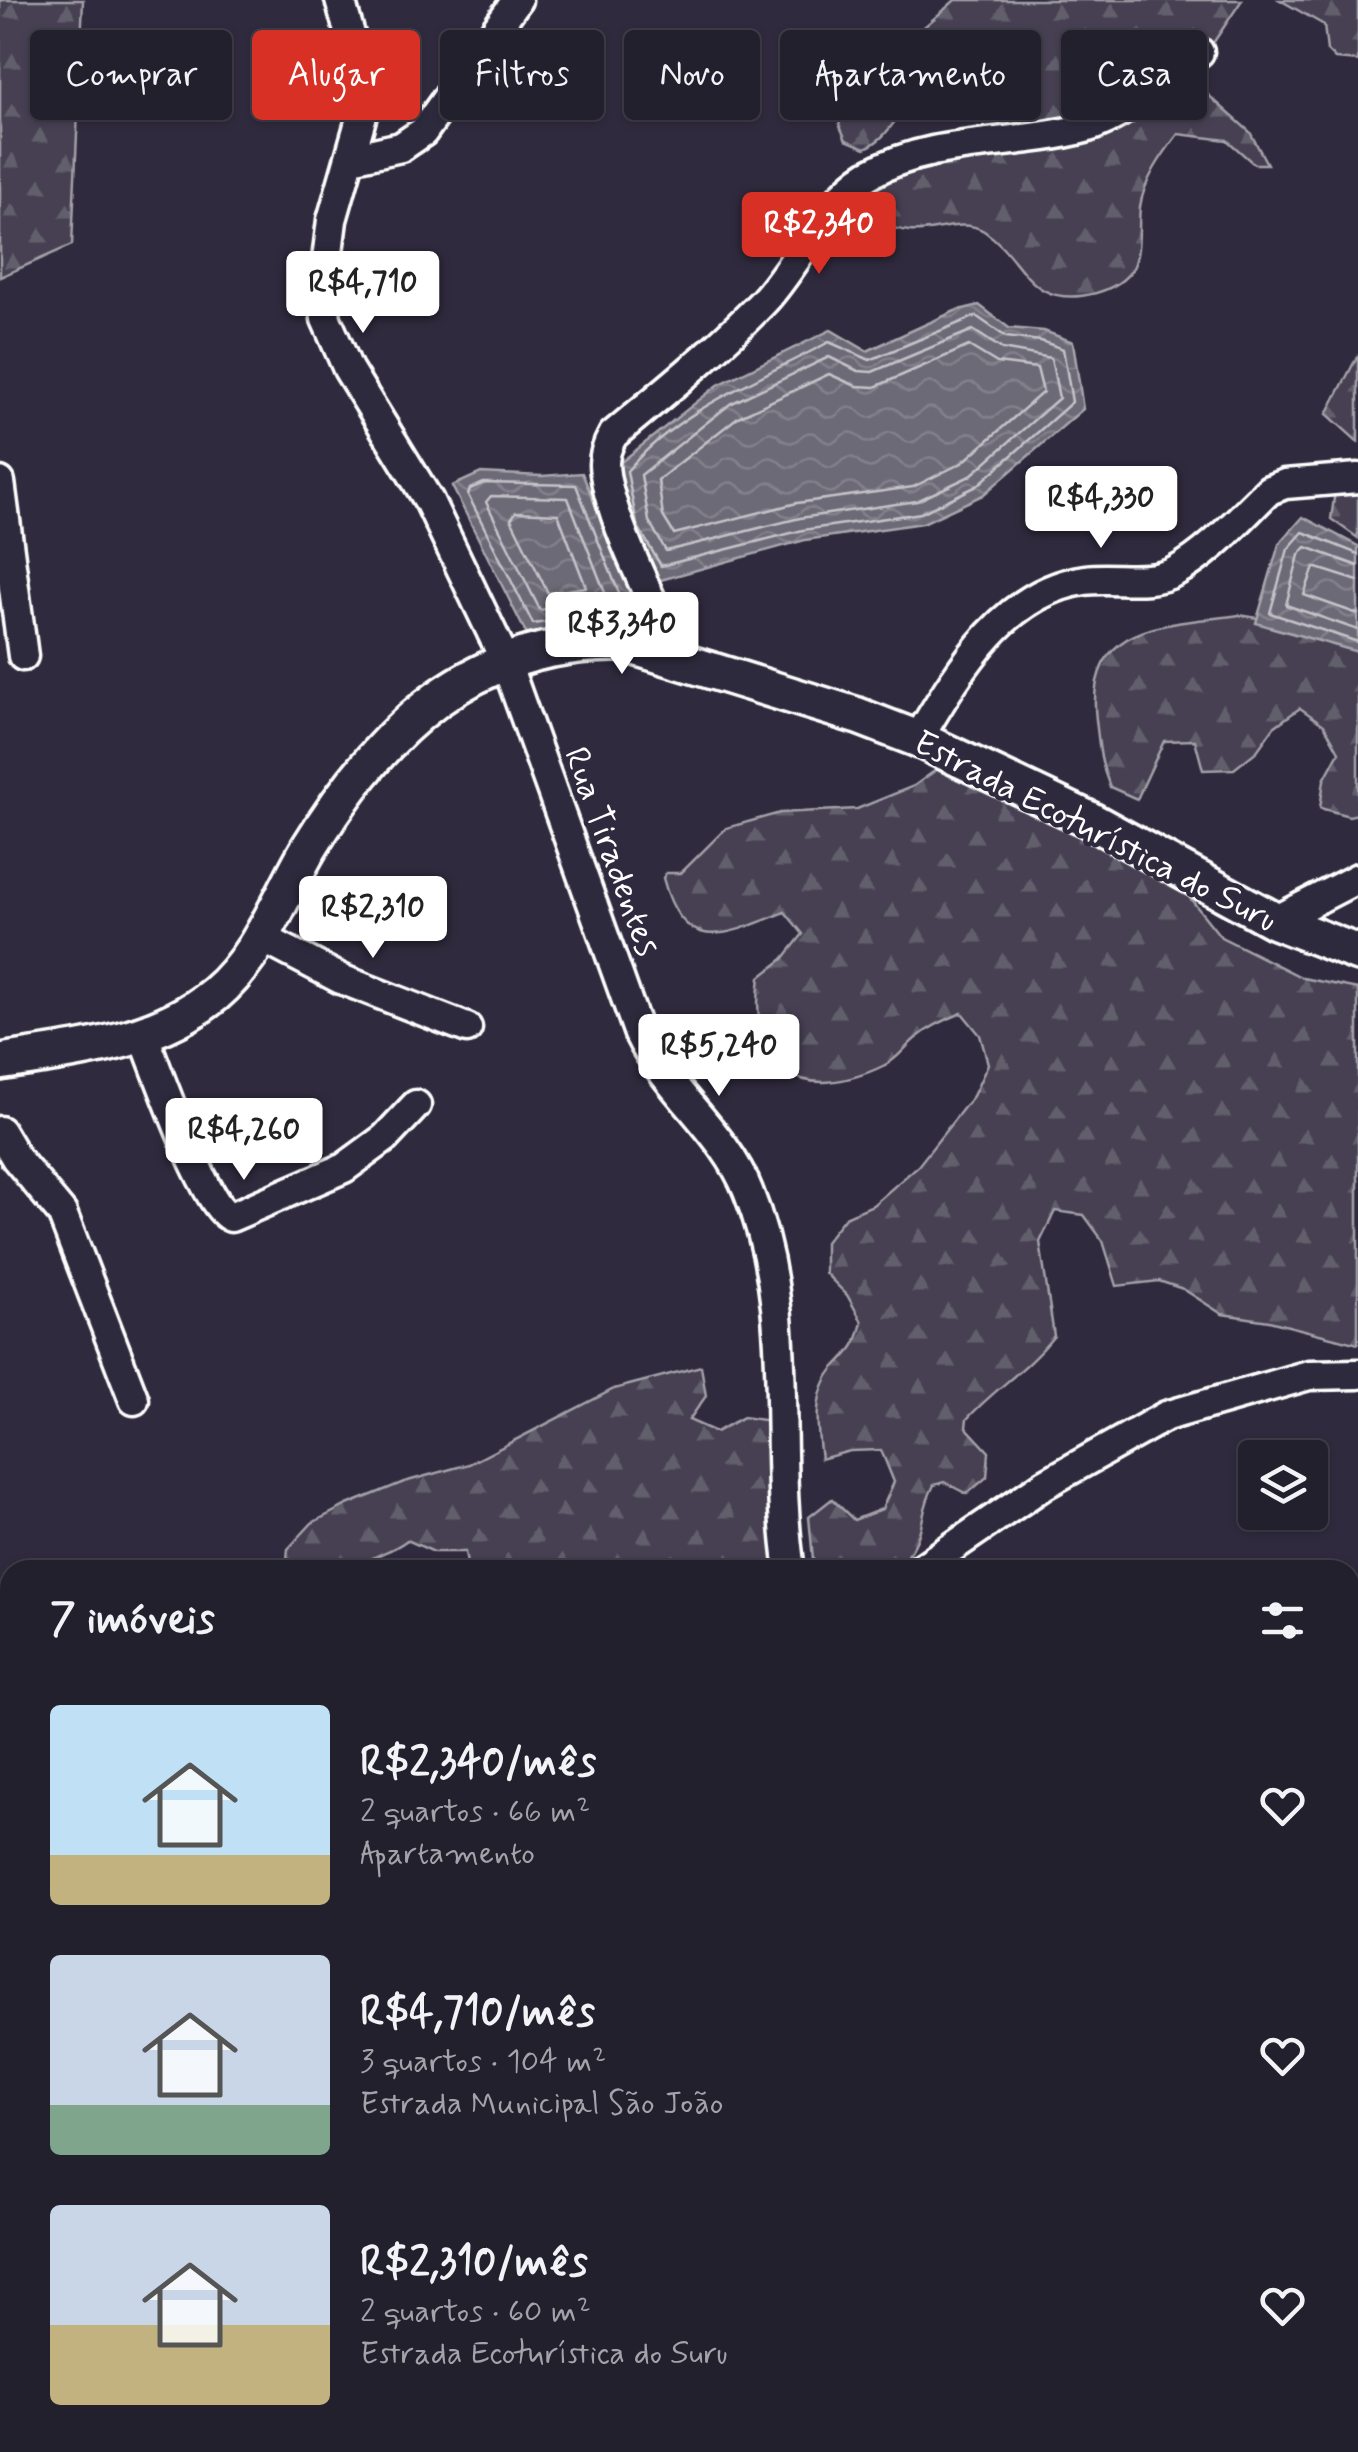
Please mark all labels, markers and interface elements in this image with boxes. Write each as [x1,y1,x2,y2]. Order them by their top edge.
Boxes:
chip: Comprar [30,30,232,120]
chip: Alugar [252,30,420,120]
chip: Filtros [440,30,604,120]
chip: Novo [624,30,760,120]
chip: Apartamento [780,30,1041,120]
chip: Casa [1061,30,1207,120]
pin: R$2,340 [727,192,911,277]
text: R$2,340 [764,203,874,245]
pin: R$4,710 [271,251,455,336]
text: R$4,710 [308,262,418,304]
pin: R$4,330 [1009,466,1193,551]
text: R$4,330 [1047,477,1155,519]
pin: R$3,340 [530,592,714,677]
text: R$3,340 [567,603,677,645]
street label: Estrada Ecoturística do Suru [905,720,1285,944]
street label: Rua Tiradentes [552,741,670,962]
pin: R$2,310 [281,876,465,961]
text: R$2,310 [321,887,425,929]
pin: R$5,240 [627,1014,811,1099]
text: R$5,240 [660,1025,778,1067]
pin: R$4,260 [152,1098,336,1183]
text: R$4,260 [188,1109,300,1151]
map controls [1238,1440,1328,1530]
button: layers [1238,1440,1328,1530]
text: 7 imóveis [50,1593,215,1648]
icon: filters [1255,1593,1310,1648]
text: R$2,340/mês [360,1736,596,1791]
icon: home [130,1745,250,1865]
icon: heart [1255,1778,1310,1833]
text: 2 quartos · 66 m² [360,1791,590,1833]
text: Apartamento [360,1833,535,1875]
text: R$4,710/mês [360,1986,595,2041]
icon: home [130,1995,250,2115]
icon: heart [1255,2028,1310,2083]
text: 3 quartos · 104 m² [360,2041,606,2083]
text: Estrada Municipal São João [360,2083,723,2125]
text: R$2,310/mês [360,2236,588,2291]
icon: home [130,2245,250,2365]
icon: heart [1255,2278,1310,2333]
text: 2 quartos · 60 m² [360,2291,591,2333]
text: Estrada Ecoturística do Suru [360,2333,728,2375]

